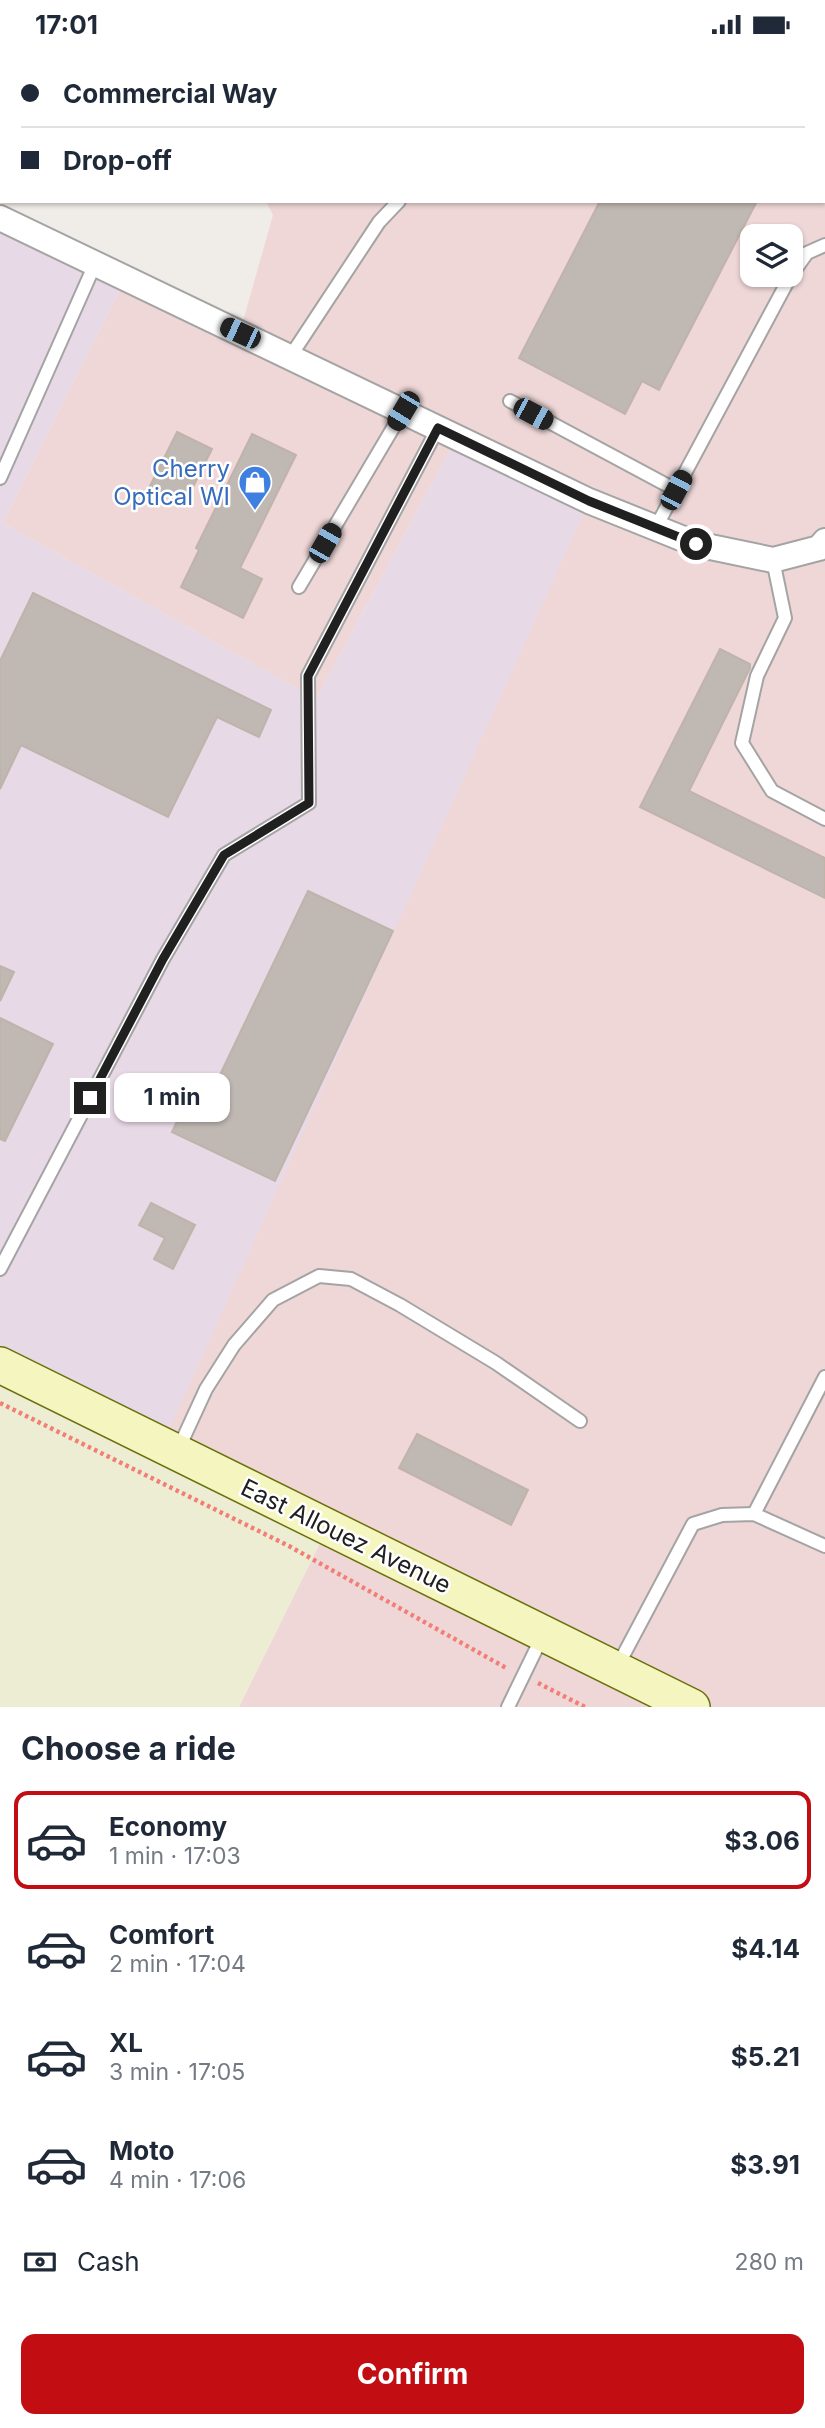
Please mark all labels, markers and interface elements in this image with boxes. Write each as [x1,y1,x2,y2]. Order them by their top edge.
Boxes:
text: 17:01 [35,9,98,40]
text: Commercial Way [63,78,278,109]
text: Drop-off [63,145,172,176]
map controls [740,224,803,287]
button: layers [740,224,803,287]
car [217,315,264,351]
car [384,388,423,434]
car [510,395,557,433]
place label: Cherry Optical WI [113,454,230,511]
shop icon: Cherry Optical WI [236,463,274,512]
car [657,467,696,513]
car [306,520,345,566]
route start [680,528,712,560]
callout: 1 min [114,1073,230,1123]
route end [74,1082,106,1114]
text: 1 min [144,1083,200,1111]
street label: East Allouez Avenue [236,1473,456,1599]
text: Choose a ride [21,1729,236,1768]
icon: car [25,1809,88,1872]
text: Economy [109,1811,227,1842]
text: $3.06 [724,1825,800,1856]
text: 1 min · 17:03 [109,1842,241,1870]
icon: car [25,1917,88,1980]
text: Comfort [109,1919,214,1950]
text: $4.14 [731,1933,800,1964]
text: 2 min · 17:04 [109,1950,246,1978]
icon: car [25,2025,88,2088]
text: XL [109,2027,143,2058]
text: $5.21 [731,2041,800,2072]
text: 3 min · 17:05 [109,2058,245,2086]
icon: car [25,2133,88,2196]
text: Moto [109,2135,174,2166]
text: $3.91 [730,2149,800,2180]
text: 4 min · 17:06 [109,2166,246,2194]
icon: cash [21,2243,59,2281]
text: Cash [77,2246,140,2277]
text: 280 m [735,2248,804,2276]
button: Confirm [21,2334,804,2414]

